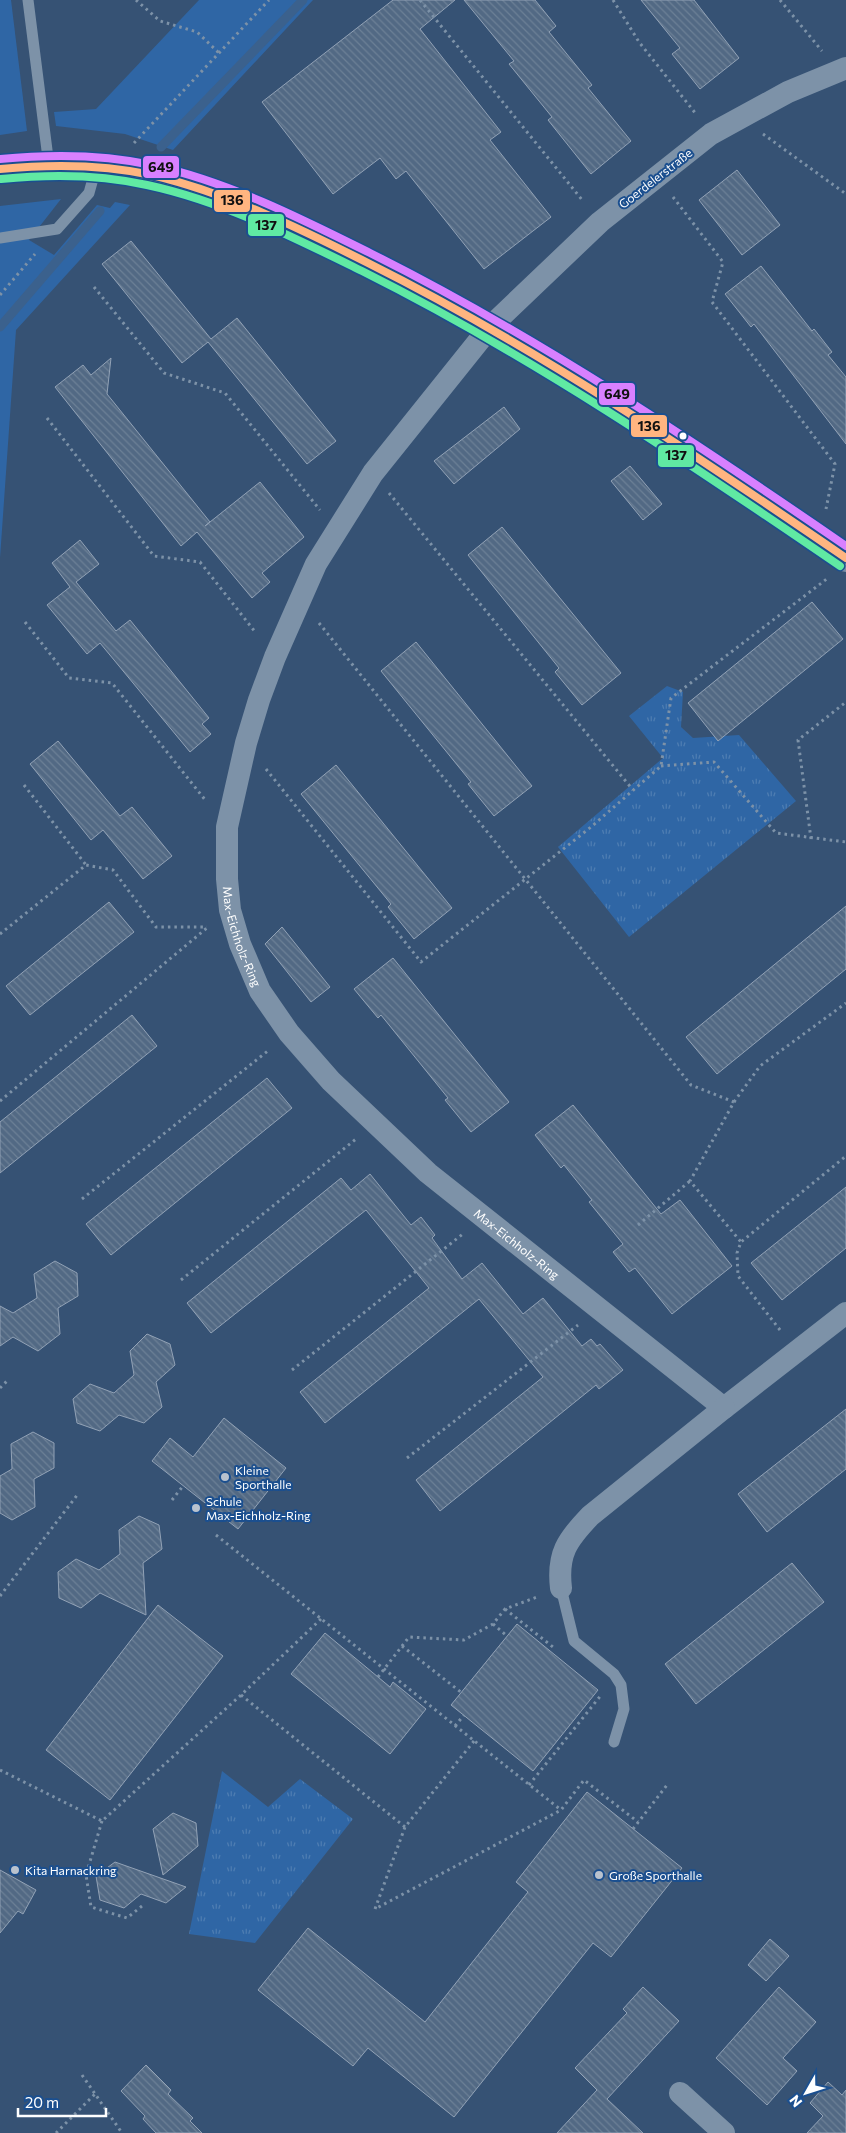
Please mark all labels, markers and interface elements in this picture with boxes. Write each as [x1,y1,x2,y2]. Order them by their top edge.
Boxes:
street label: Goerdelerstraße [616,145,694,211]
line badge: 649 [142,155,180,179]
text: 649 [148,158,174,175]
line badge: 136 [213,189,251,213]
text: 136 [220,191,244,208]
line badge: 137 [247,213,285,237]
text: 137 [255,216,277,233]
line badge: 649 [598,382,636,406]
text: 649 [604,385,630,402]
line badge: 136 [630,414,668,438]
text: 136 [637,417,661,434]
unlabelled marker [678,431,688,441]
line badge: 137 [657,444,695,468]
text: 137 [665,446,687,463]
street label: Max-Eichholz-Ring [221,886,264,989]
street label: Max-Eichholz-Ring [472,1206,563,1282]
place label: Kleine Sporthalle [235,1463,292,1491]
marker: Kleine Sporthalle [219,1471,231,1483]
place label: Schule Max-Eichholz-Ring [206,1494,311,1522]
marker: Schule Max-Eichholz-Ring [190,1502,202,1514]
place label: Kita Harnackring [25,1863,117,1877]
marker: Kita Harnackring [9,1864,21,1876]
place label: Große Sporthalle [609,1868,702,1882]
marker: Große Sporthalle [593,1869,605,1881]
north arrow [781,2068,831,2118]
scale bar [18,2086,105,2118]
text: N [786,2092,805,2111]
text: 20 m [25,2093,59,2111]

